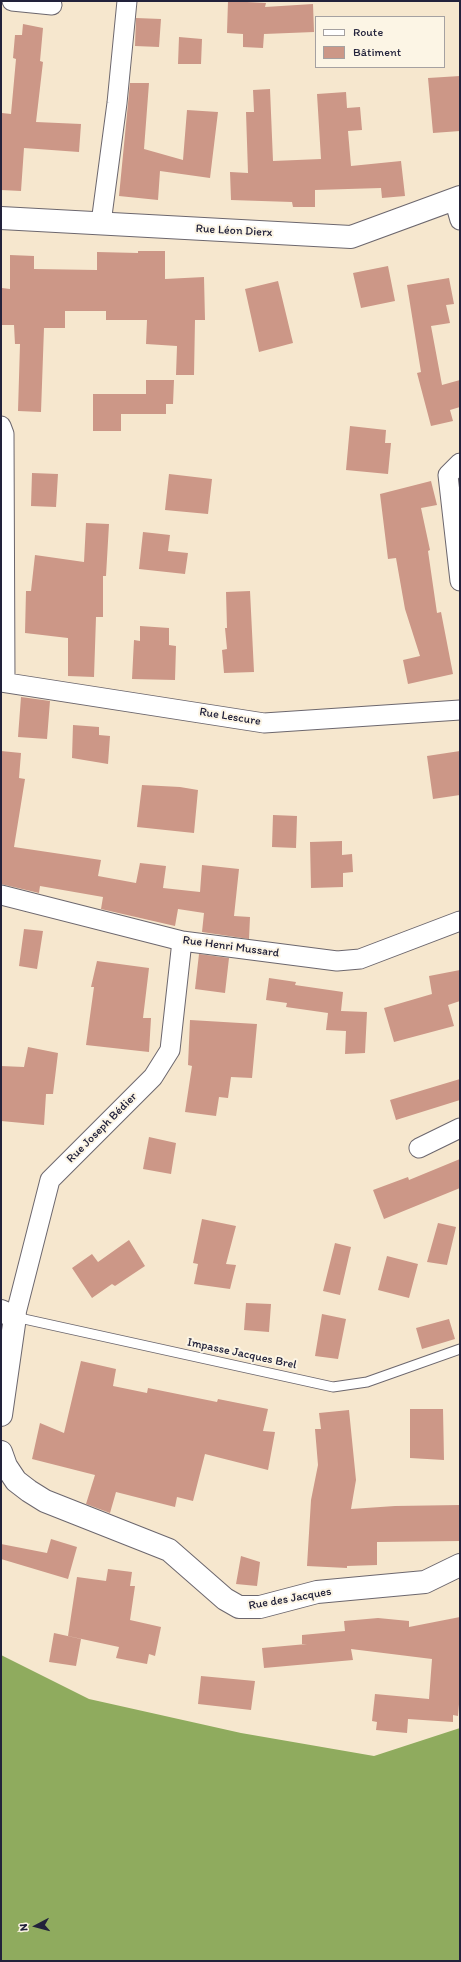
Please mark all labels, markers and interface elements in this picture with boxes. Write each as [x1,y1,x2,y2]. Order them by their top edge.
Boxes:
legend [315,16,445,68]
text: Route [353,25,383,39]
text: Bâtiment [353,45,401,59]
street label: Rue Léon Dierx [195,222,273,240]
street label: Rue Lescure [198,705,262,729]
street label: Rue Henri Mussard [182,933,280,961]
street label: Rue Joseph Bédier [64,1090,140,1166]
street label: Impasse Jacques Brel [186,1335,298,1373]
street label: Rue des Jacques [247,1585,333,1613]
north arrow [16,1906,56,1946]
text: N [17,1923,30,1932]

